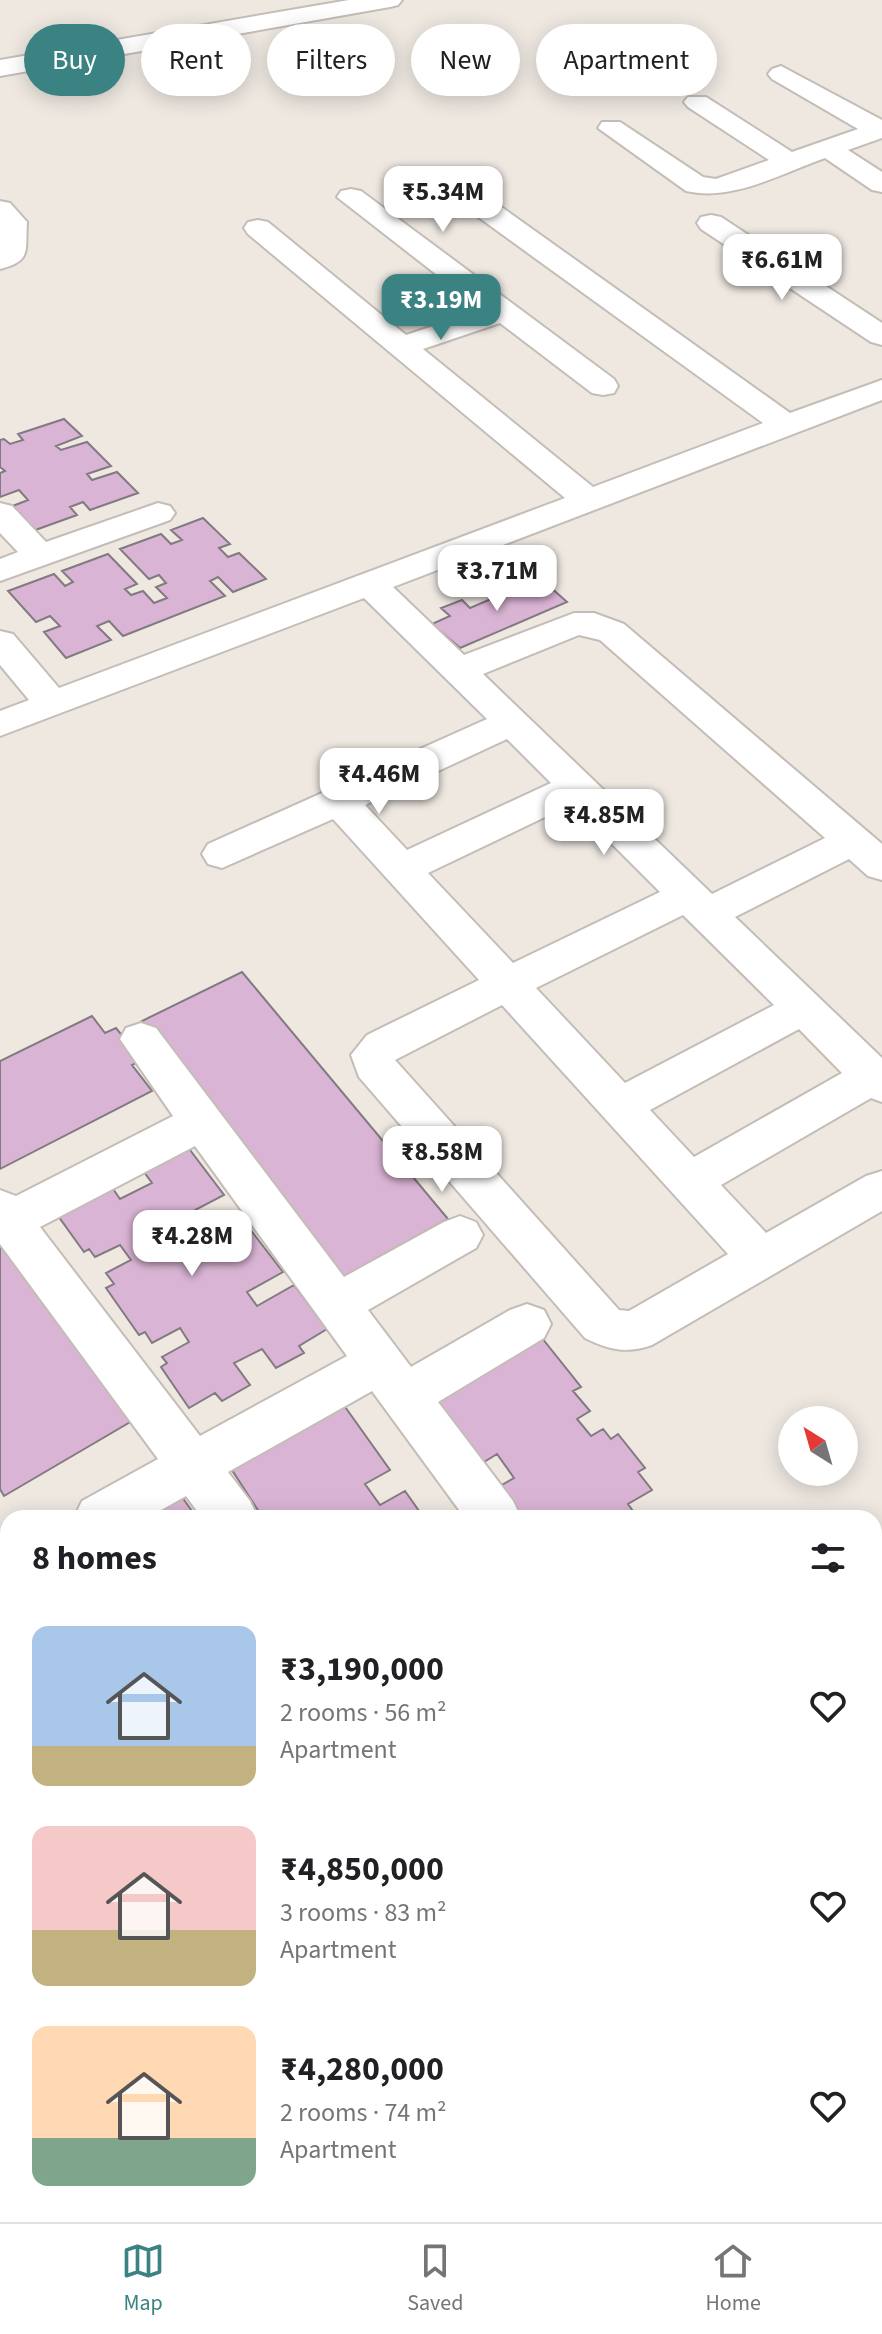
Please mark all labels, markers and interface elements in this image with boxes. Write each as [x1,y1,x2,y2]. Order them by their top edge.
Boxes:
chip: Buy [24,24,125,96]
chip: Rent [141,24,251,96]
chip: Filters [267,24,395,96]
chip: New [411,24,520,96]
chip: Apartment [536,24,717,96]
pin: ₹5.34M [378,166,508,234]
text: ₹5.34M [402,173,484,210]
pin: ₹6.61M [717,234,847,302]
text: ₹6.61M [741,241,823,278]
pin: ₹3.19M [376,274,506,342]
text: ₹3.19M [400,281,482,318]
pin: ₹3.71M [432,545,562,613]
text: ₹3.71M [456,552,538,589]
pin: ₹4.46M [314,748,444,816]
text: ₹4.46M [338,755,420,792]
pin: ₹4.85M [539,789,669,857]
text: ₹4.85M [563,796,645,833]
pin: ₹8.58M [377,1126,507,1194]
text: ₹8.58M [401,1133,483,1170]
pin: ₹4.28M [127,1210,257,1278]
text: ₹4.28M [151,1217,233,1254]
north arrow [778,1406,858,1486]
map controls [778,1406,858,1486]
text: 8 homes [32,1534,157,1583]
icon: filters [806,1536,850,1580]
text: ₹3,190,000 [280,1645,444,1694]
icon: home [96,1658,192,1754]
icon: heart [806,1684,850,1728]
text: 2 rooms · 56 m² [280,1694,447,1731]
text: Apartment [280,1731,397,1768]
text: ₹4,850,000 [280,1845,444,1894]
icon: home [96,1858,192,1954]
icon: heart [806,1884,850,1928]
text: 3 rooms · 83 m² [280,1894,447,1931]
text: Apartment [280,1931,397,1968]
text: ₹4,280,000 [280,2045,444,2094]
icon: home [96,2058,192,2154]
icon: heart [806,2084,850,2128]
text: 2 rooms · 74 m² [280,2094,447,2131]
text: Apartment [280,2131,397,2168]
tab: Map [121,2239,165,2319]
tab: Saved [407,2239,463,2319]
tab: Home [706,2239,761,2319]

